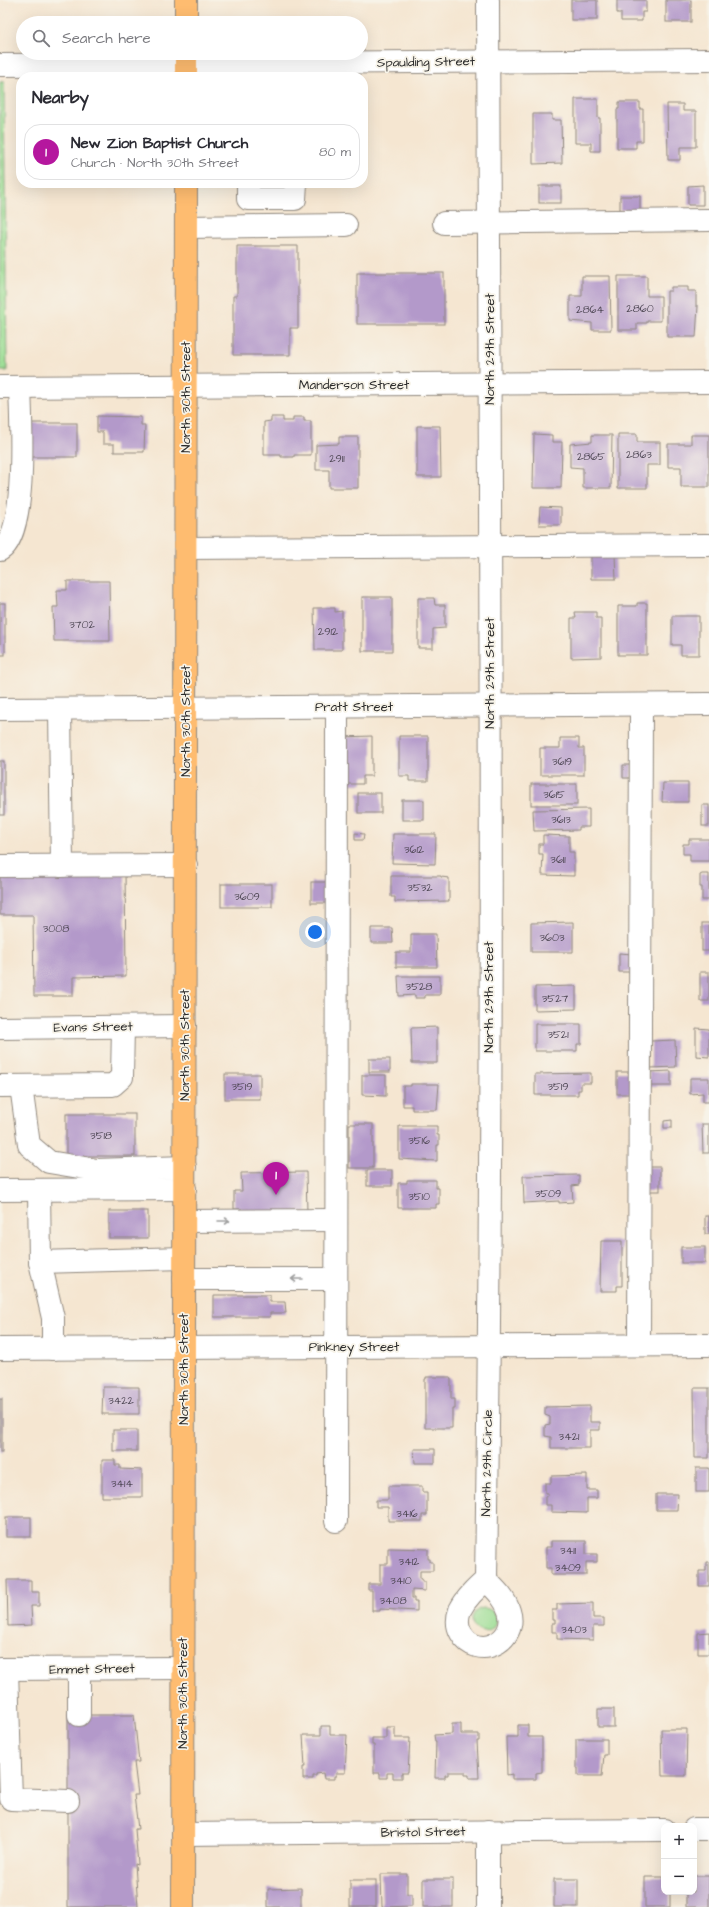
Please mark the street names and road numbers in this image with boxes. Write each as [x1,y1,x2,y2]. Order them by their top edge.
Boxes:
street label: Spaulding Street [377,52,476,73]
street label: North 29th Street [481,293,499,405]
street label: North 30th Street [177,341,195,453]
street label: Manderson Street [299,376,410,394]
street label: North 29th Street [481,617,499,729]
street label: North 30th Street [177,665,195,777]
street label: Pratt Street [315,698,394,716]
street label: North 29th Street [480,941,498,1053]
street label: North 30th Street [176,989,194,1101]
street label: Evans Street [53,1017,134,1037]
street label: North 30th Street [175,1313,193,1425]
street label: Pinkney Street [309,1338,400,1357]
street label: North 29th Circle [477,1409,497,1517]
street label: North 30th Street [174,1637,192,1749]
street label: Emmet Street [49,1659,136,1679]
street label: Bristol Street [380,1822,466,1842]

